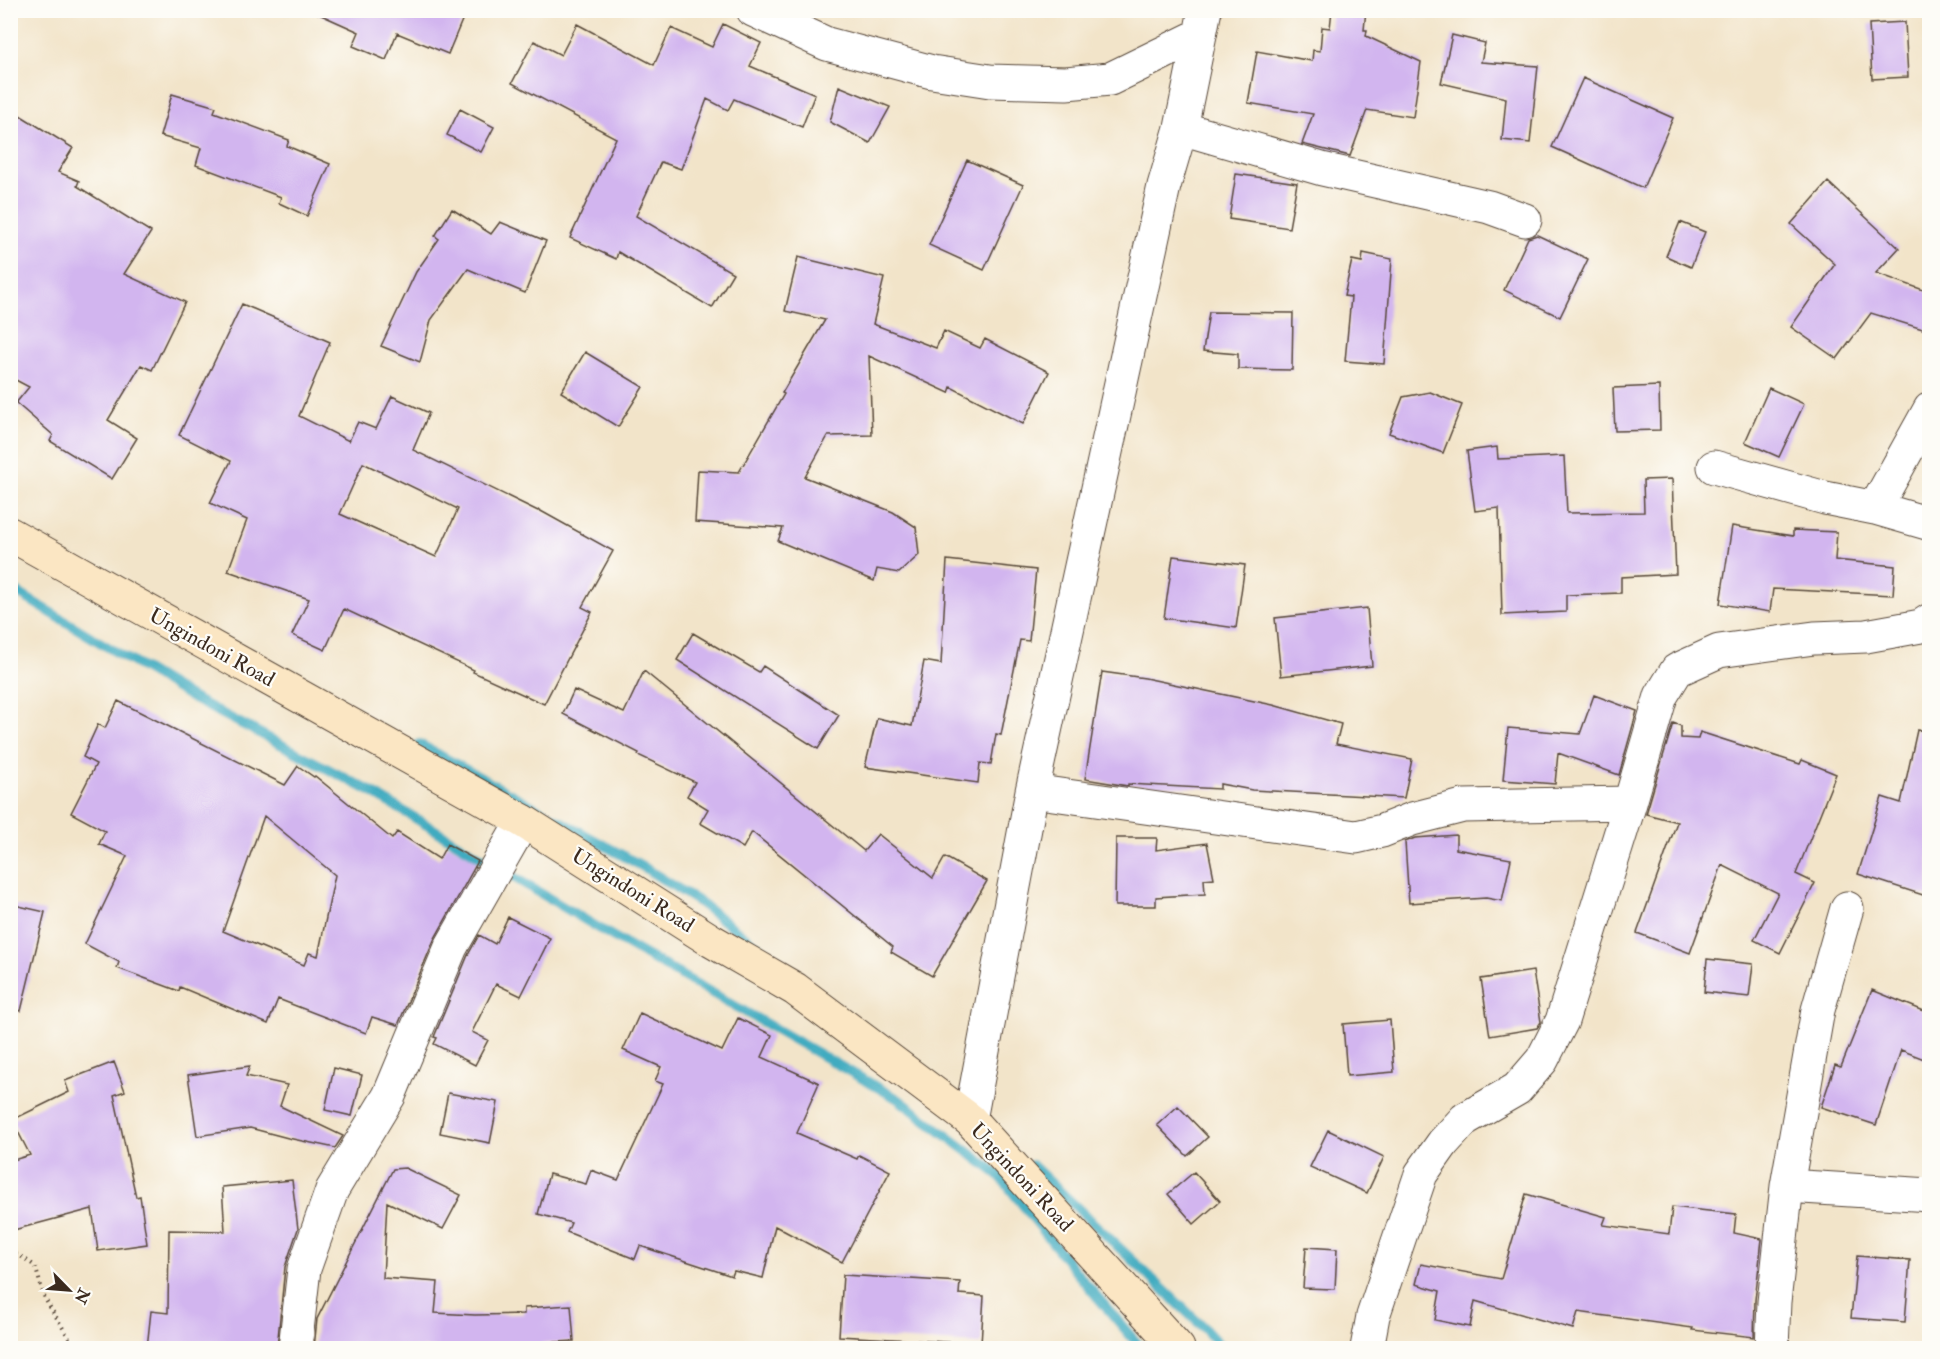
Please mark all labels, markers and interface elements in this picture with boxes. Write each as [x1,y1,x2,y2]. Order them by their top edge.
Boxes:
street label: Ungindoni Road [144,602,280,693]
street label: Ungindoni Road [566,842,700,939]
street label: Ungindoni Road [964,1117,1080,1238]
north arrow [39,1260,99,1320]
text: N [69,1284,94,1307]

